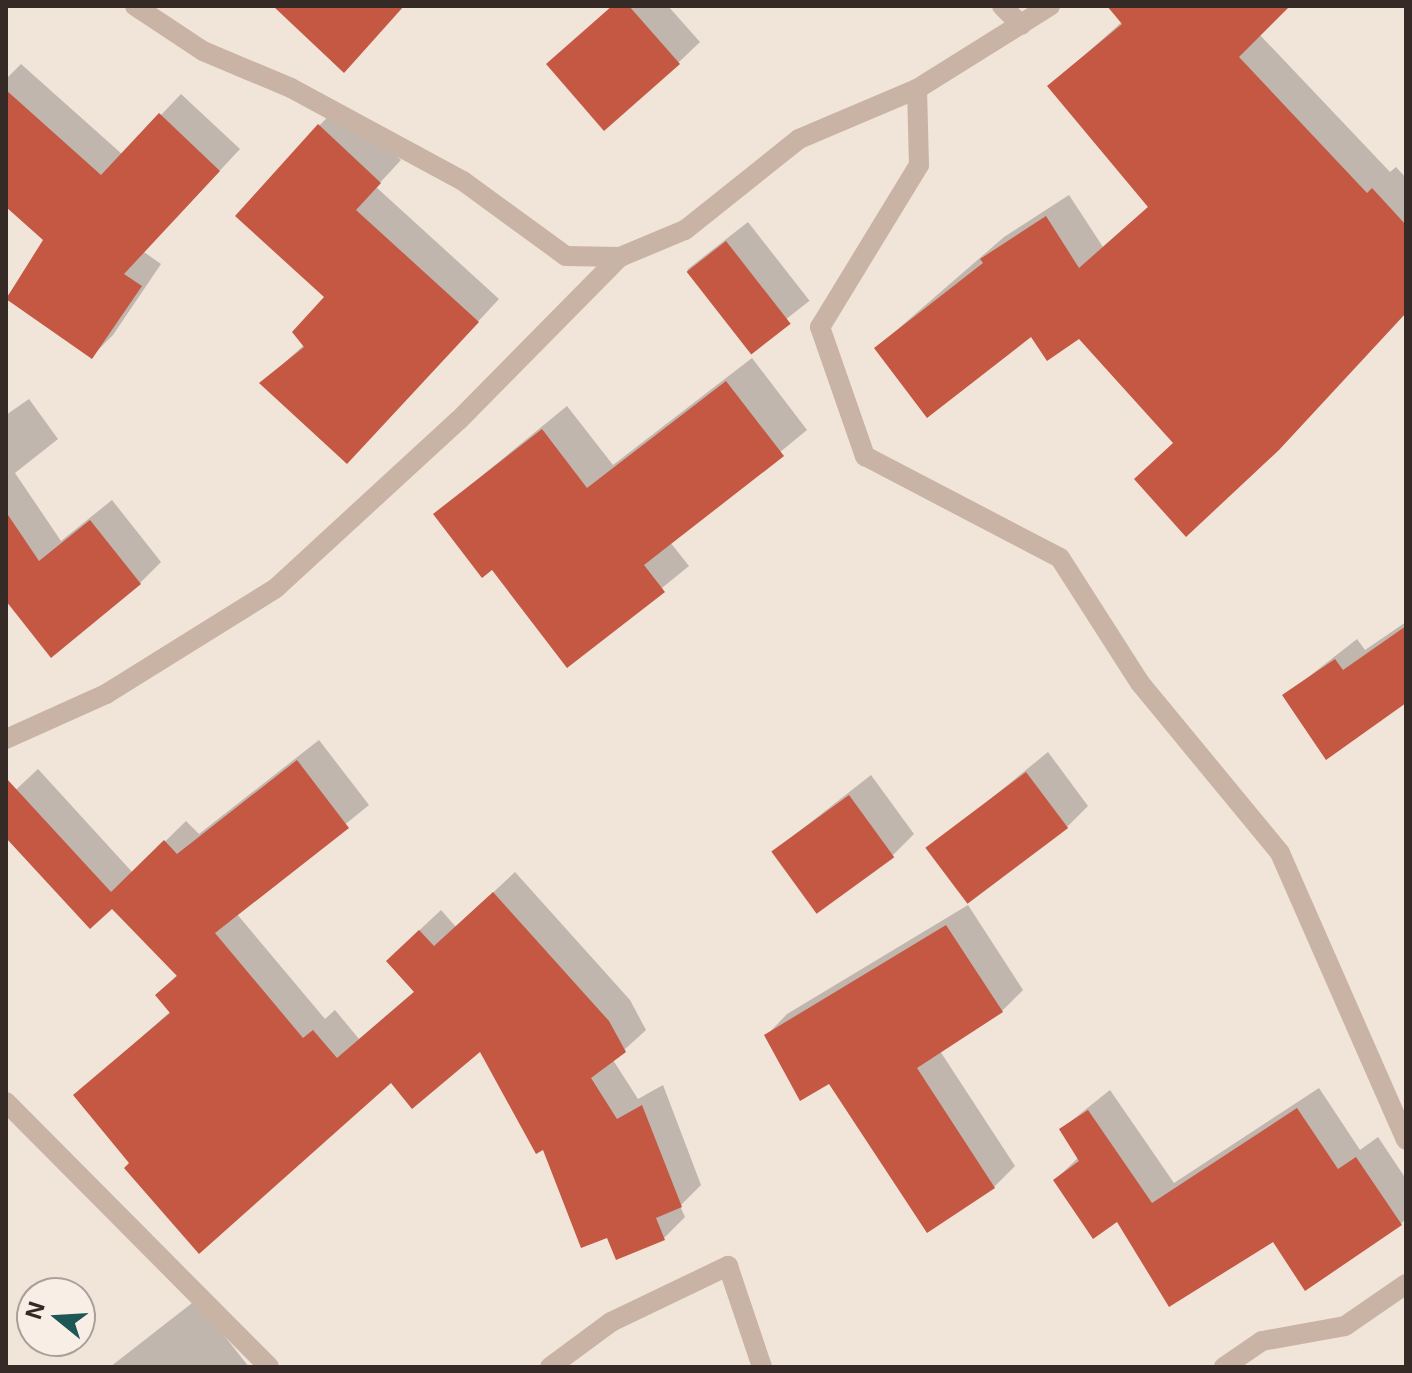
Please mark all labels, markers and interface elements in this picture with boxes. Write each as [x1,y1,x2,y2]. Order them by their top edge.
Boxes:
north arrow [16,1277,96,1357]
text: N [20,1298,50,1322]

